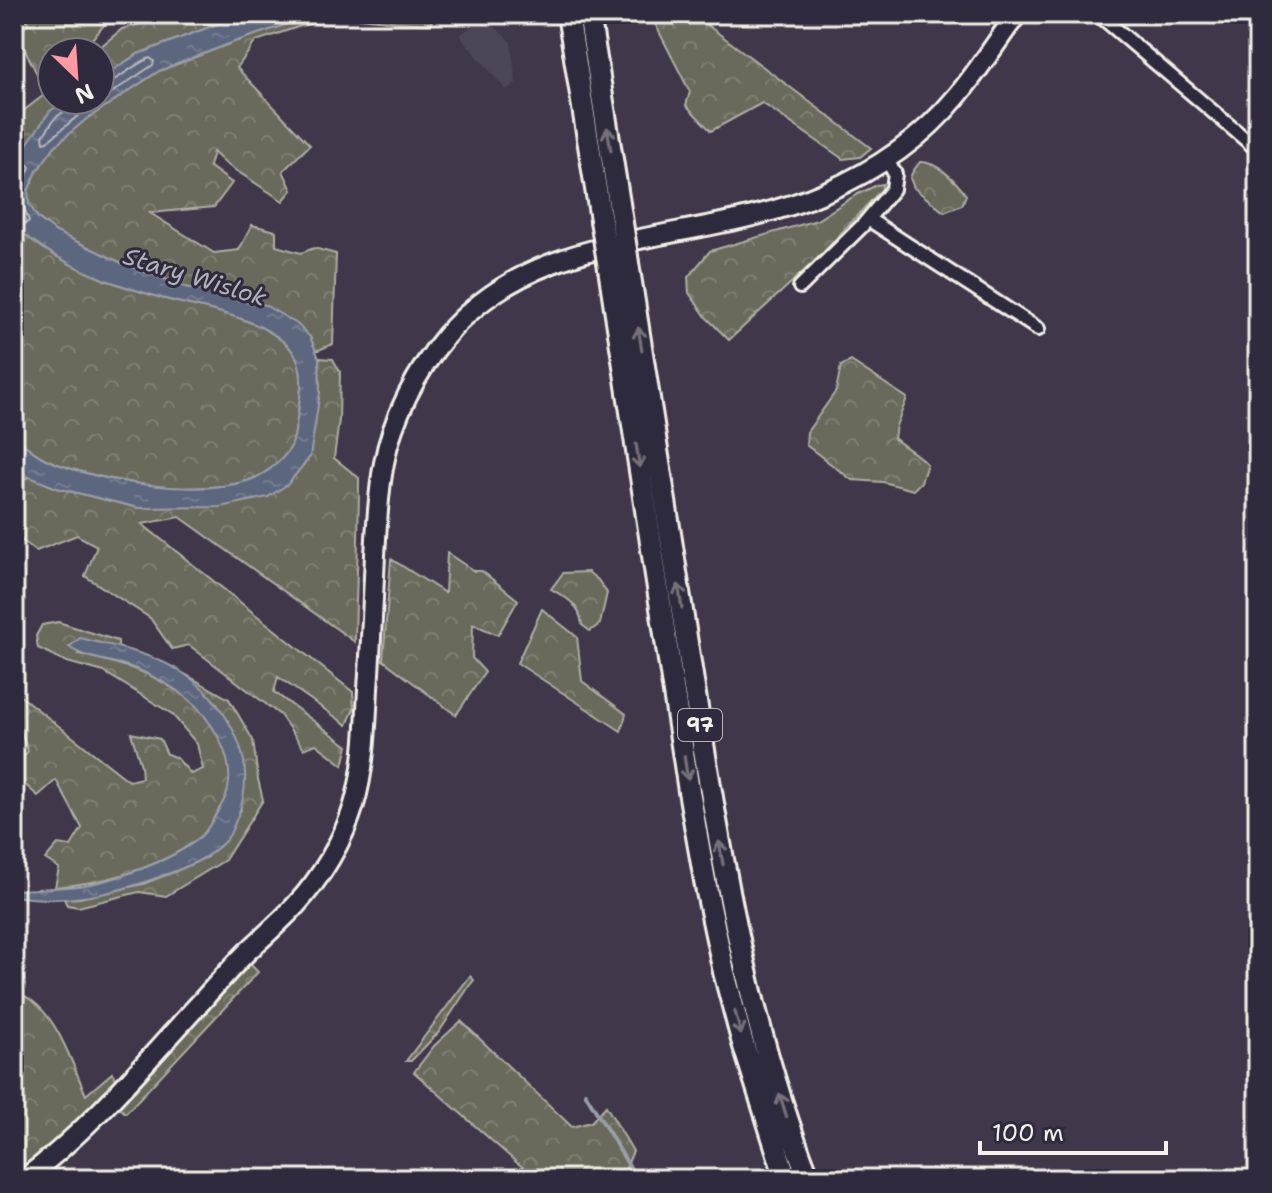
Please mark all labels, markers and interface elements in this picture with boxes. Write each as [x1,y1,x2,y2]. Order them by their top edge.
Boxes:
north arrow [36,36,116,116]
text: N [70,77,98,110]
one-way arrow [601,127,616,152]
water label: Stary Wislok [119,240,271,314]
one-way arrow [632,327,647,353]
one-way arrow [631,443,646,468]
one-way arrow [671,584,686,610]
road number: 97 [678,709,722,741]
one-way arrow [679,755,694,781]
one-way arrow [713,841,728,866]
one-way arrow [731,1010,746,1036]
one-way arrow [775,1093,790,1118]
scale bar [980,1105,1166,1155]
text: 100 m [992,1117,1064,1149]

